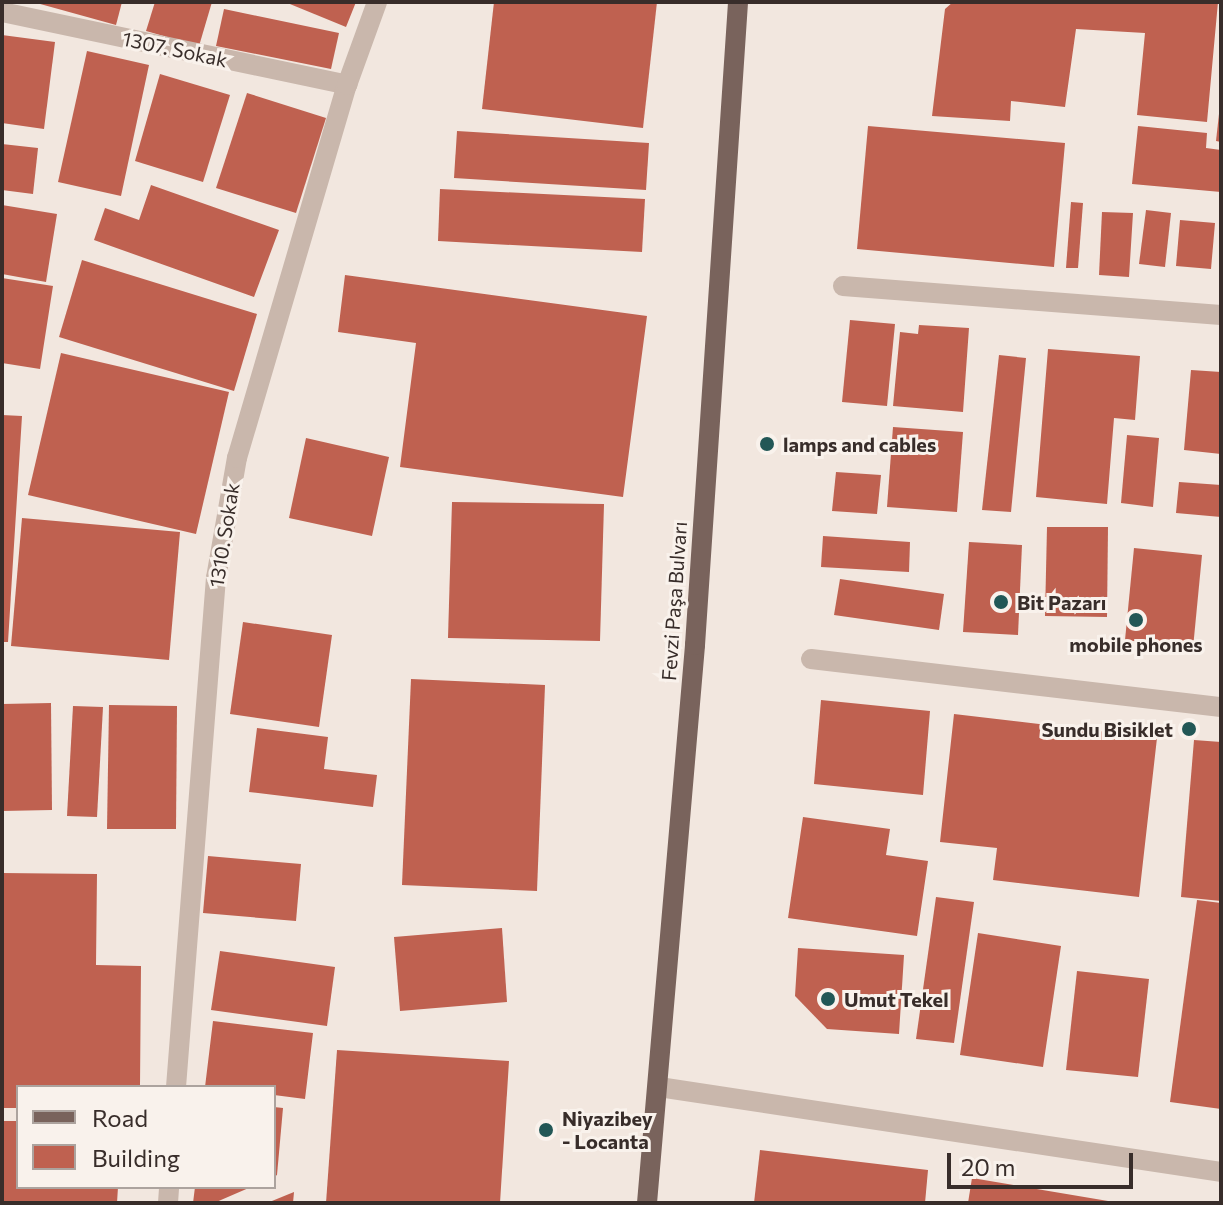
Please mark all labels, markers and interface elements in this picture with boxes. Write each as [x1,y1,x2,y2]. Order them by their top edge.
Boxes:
street label: 1307. Sokak [120,26,230,72]
place label: lamps and cables [783,432,936,456]
marker: lamps and cables [758,435,776,453]
street label: 1310. Sokak [204,481,244,589]
street label: Fevzi Paşa Bulvarı [656,521,692,681]
place label: Bit Pazarı [1017,590,1106,614]
marker: Bit Pazarı [992,593,1010,611]
marker: mobile phones [1127,611,1145,629]
place label: mobile phones [1069,632,1203,656]
place label: Sundu Bisiklet [1042,717,1173,741]
marker: Sundu Bisiklet [1180,720,1198,738]
place label: Umut Tekel [844,987,949,1011]
marker: Umut Tekel [819,990,837,1008]
legend [16,1085,276,1189]
text: Road [92,1103,148,1132]
place label: Niyazibey - Locanta [562,1106,653,1153]
marker: Niyazibey - Locanta [537,1121,555,1139]
scale bar [951,1137,1137,1187]
text: Building [92,1143,180,1172]
text: 20 m [961,1152,1015,1181]

